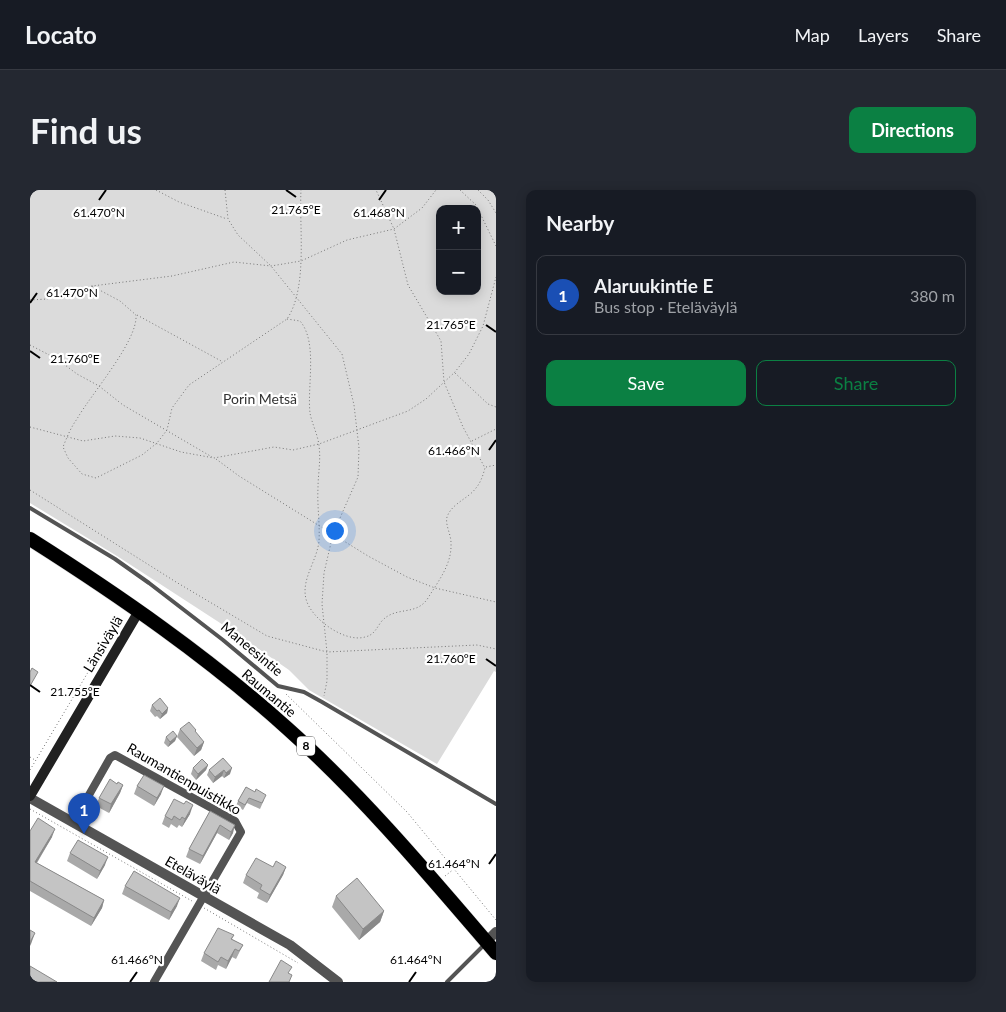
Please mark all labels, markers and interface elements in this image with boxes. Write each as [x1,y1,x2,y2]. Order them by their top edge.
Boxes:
text: Locato [25,20,97,49]
text: Map [794,24,830,46]
text: Layers [858,24,909,46]
text: Share [937,24,981,46]
button: Directions [849,107,976,153]
text: Find us [30,109,142,151]
text: 21.765°E [271,202,321,217]
text: 61.470°N [73,205,125,220]
text: 61.468°N [353,205,405,220]
map controls [436,205,481,295]
button: + [436,205,481,250]
text: Nearby [546,210,614,235]
button: − [436,250,481,295]
text: Alaruukintie E [594,274,714,297]
text: 61.470°N [46,285,98,300]
text: 1 [558,286,568,305]
text: 380 m [910,286,955,305]
text: Bus stop · Eteläväylä [594,297,738,316]
text: 21.765°E [426,317,476,332]
text: 21.760°E [50,351,100,366]
button: Save [546,360,746,406]
button: Share [756,360,956,406]
park label: Porin Metsä [223,390,297,407]
text: 61.466°N [428,443,480,458]
your location [322,518,348,544]
street label: Länsiväylä [79,612,126,675]
street label: Maneesintie [218,618,287,679]
text: 21.760°E [426,651,476,666]
street label: Raumantie [239,665,300,720]
text: 21.755°E [50,684,100,699]
road number: 8 [297,736,315,756]
street label: Raumantienpuistikko [124,739,244,818]
pin: 1 [68,793,100,834]
street label: Eteläväylä [162,852,224,897]
text: 61.464°N [428,856,480,871]
text: 61.466°N [111,952,163,967]
text: 61.464°N [390,952,442,967]

